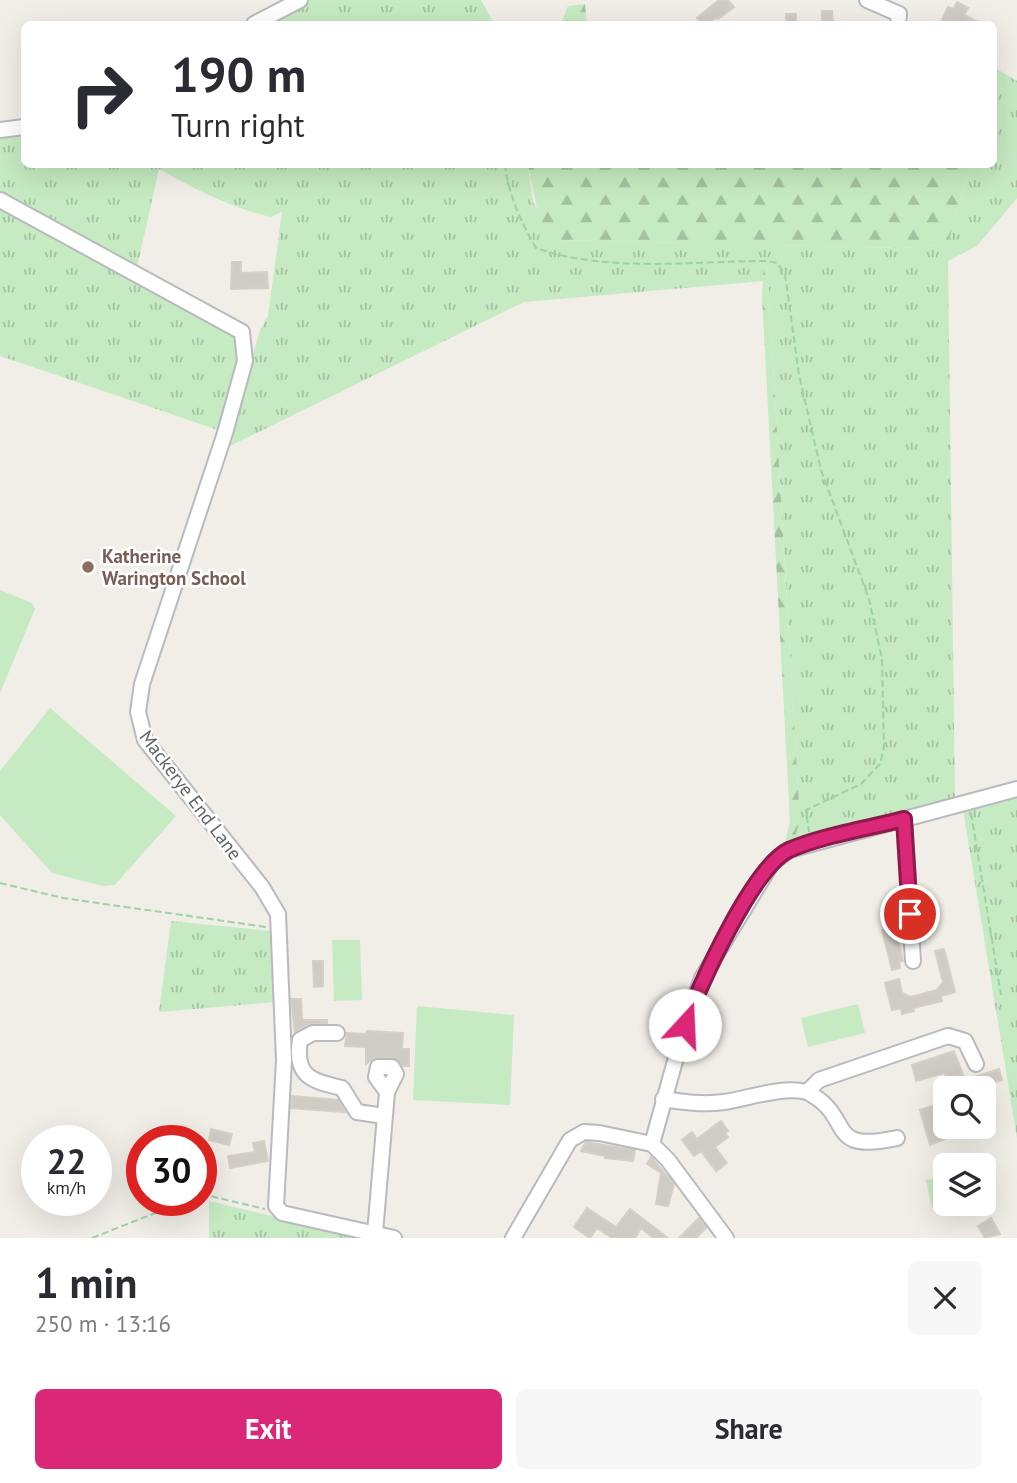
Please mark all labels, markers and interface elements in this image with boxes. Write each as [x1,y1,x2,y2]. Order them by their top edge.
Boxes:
text: 190 m [171,42,306,106]
icon: right [56,49,147,140]
text: Turn right [171,104,305,146]
place label: Katherine Warington School [102,544,246,590]
marker: Katherine Warington School [80,559,96,575]
street label: Mackerye End Lane [134,725,248,865]
pin [880,884,940,944]
icon: arrive [891,895,929,933]
position arrow [648,988,722,1062]
map controls [933,1076,996,1216]
button: search [933,1076,996,1139]
speed limit sign: 30 [126,1125,217,1216]
text: 22 [47,1138,86,1184]
button: layers [933,1153,996,1216]
text: km/h [47,1176,86,1199]
text: 1 min [35,1255,137,1310]
button: close [908,1261,982,1335]
text: 250 m · 13:16 [35,1309,171,1338]
button: Exit [35,1389,502,1469]
button: Share [516,1389,982,1469]

